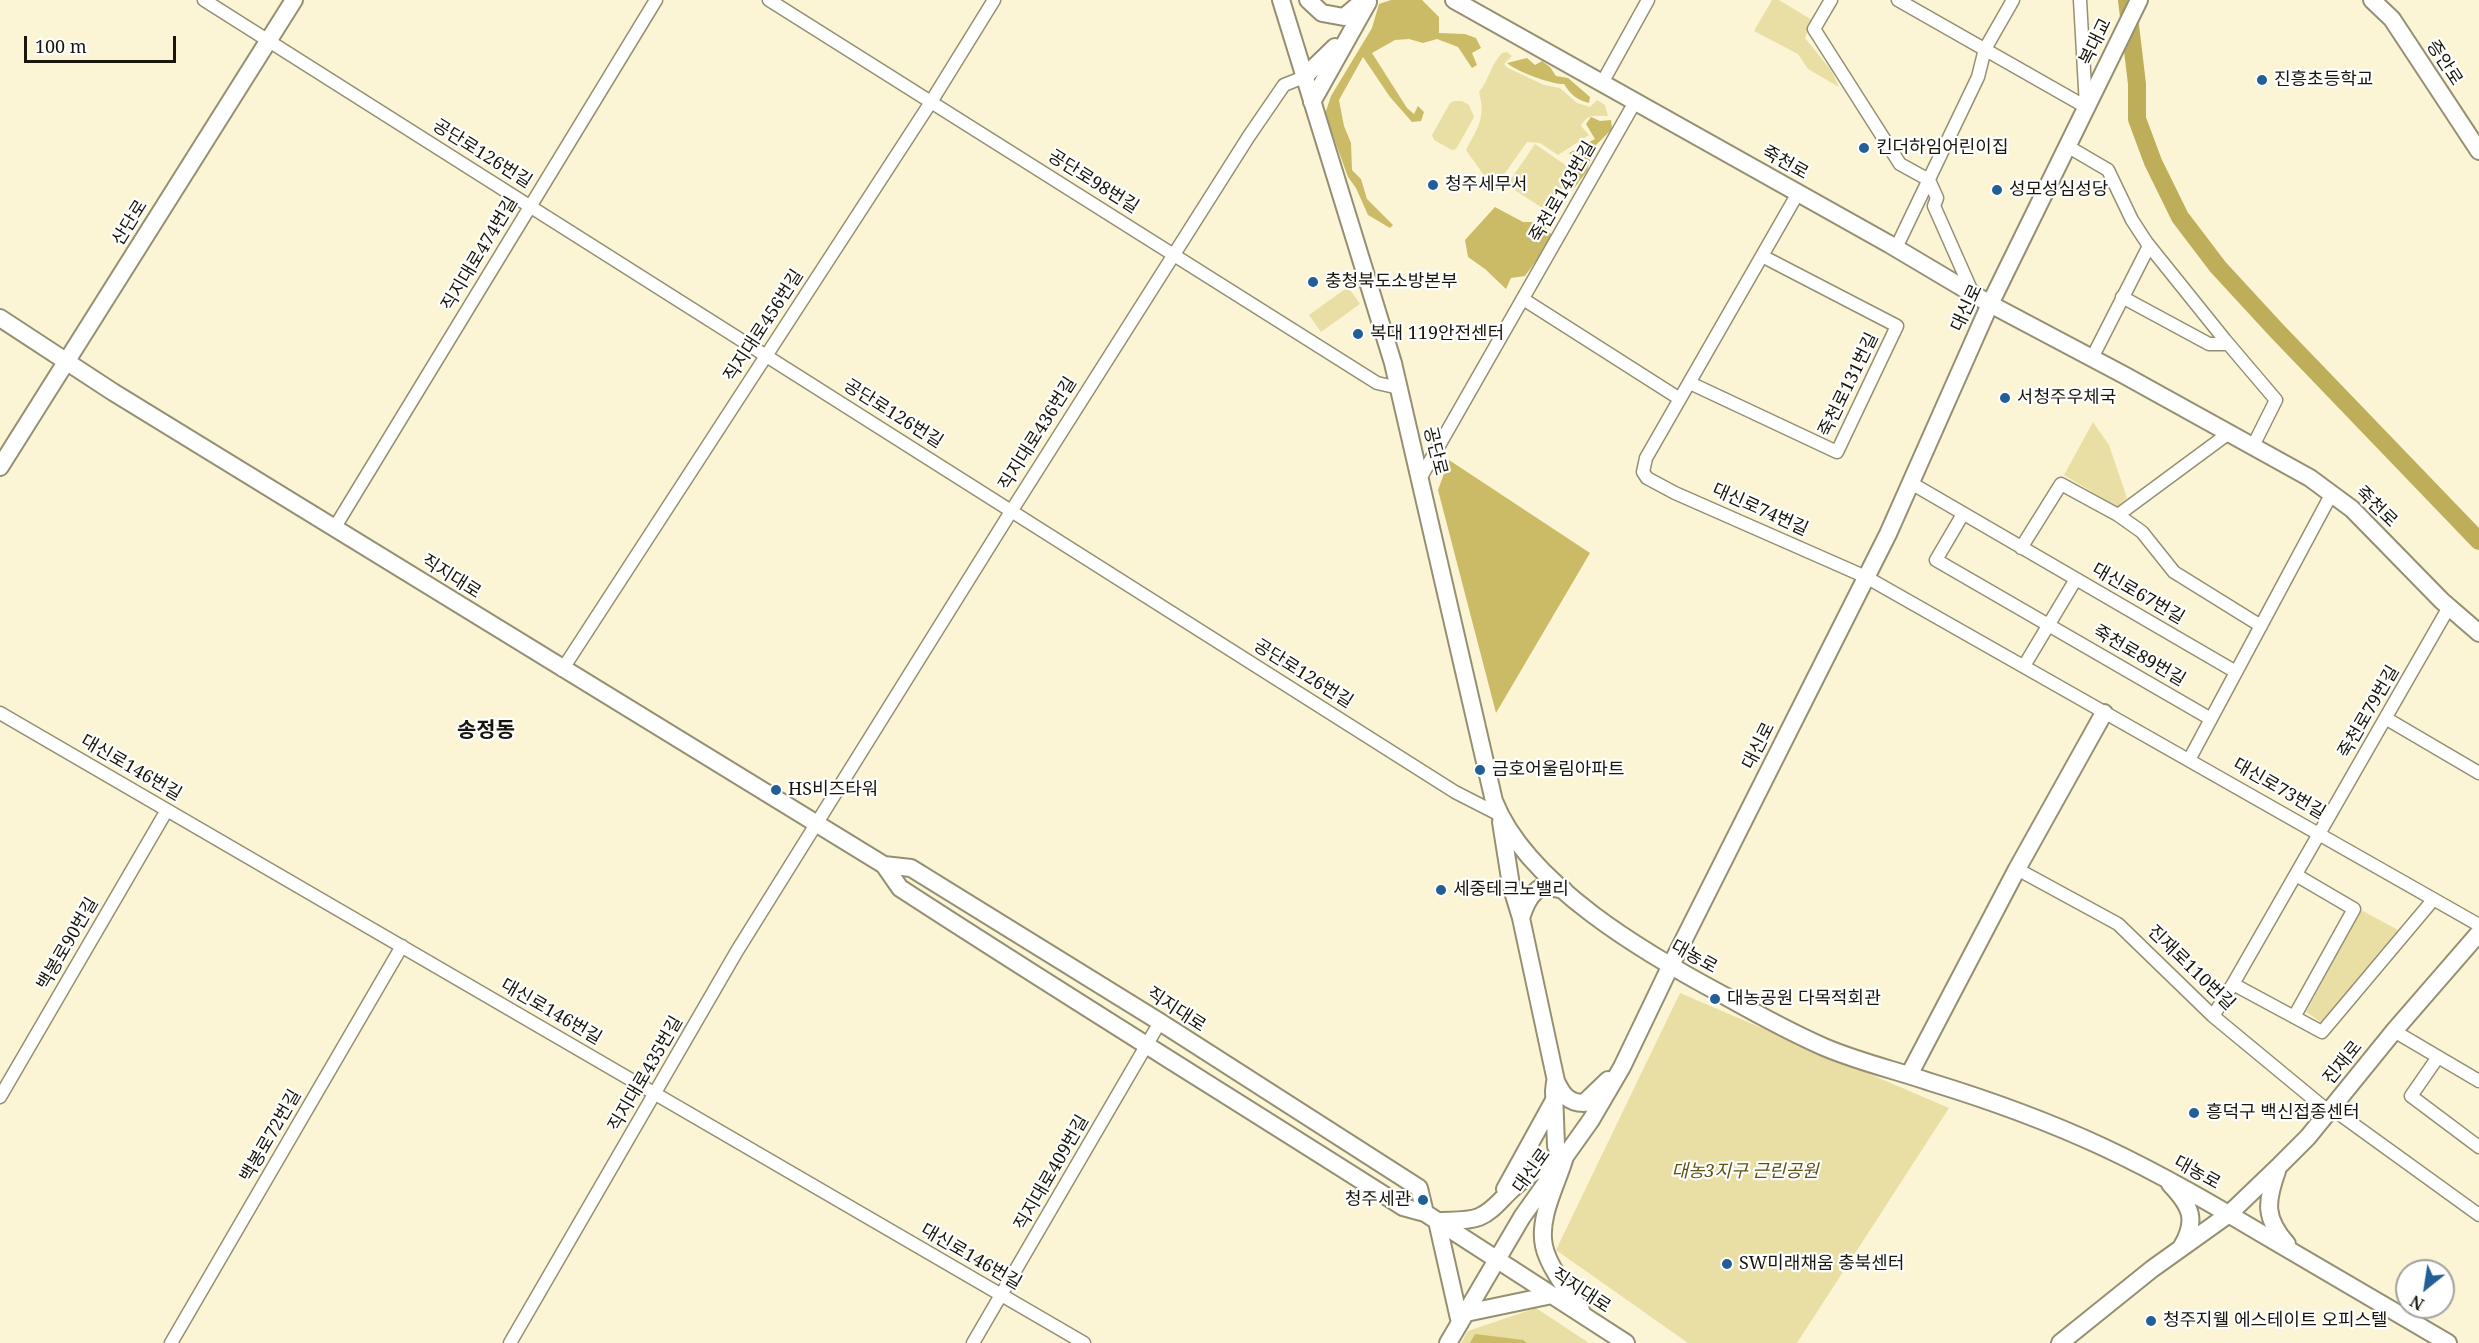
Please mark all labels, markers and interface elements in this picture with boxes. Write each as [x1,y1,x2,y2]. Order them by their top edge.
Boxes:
street label: 복대교 [2075,15,2117,69]
scale bar [27,24,178,62]
text: 100 m [35,34,87,58]
street label: 증안로 [2421,36,2467,90]
place label: 진흥초등학교 [2274,69,2373,91]
marker: 진흥초등학교 [2255,73,2269,87]
street label: 공단로126번길 [428,115,536,193]
place label: 킨더하임어린이집 [1876,137,2008,159]
street label: 죽천로143번길 [1525,138,1601,246]
marker: 킨더하임어린이집 [1857,141,1871,155]
street label: 죽천로 [1758,142,1812,184]
street label: 공단로98번길 [1044,146,1142,218]
place label: 청주세무서 [1445,174,1528,196]
marker: 청주세무서 [1426,178,1440,192]
place label: 성모성심성당 [2009,179,2108,201]
marker: 성모성심성당 [1990,183,2004,197]
street label: 직지대로474번길 [437,193,523,315]
street label: 산단로 [108,196,152,250]
street label: 직지대로456번길 [720,266,808,386]
place label: 충청북도소방본부 [1325,271,1457,293]
marker: 충청북도소방본부 [1306,275,1320,289]
street label: 대신로 [1947,281,1987,335]
place label: 복대 119안전센터 [1370,323,1504,345]
marker: 복대 119안전센터 [1351,327,1365,341]
street label: 죽천로131번길 [1815,329,1883,441]
street label: 직지대로436번길 [995,373,1081,495]
street label: 공단로126번길 [839,375,947,453]
place label: 서청주우체국 [2017,387,2116,409]
marker: 서청주우체국 [1998,391,2012,405]
street label: 공단로 [1419,424,1451,478]
street label: 대신로74번길 [1709,479,1811,541]
street label: 죽천로 [2351,482,2401,532]
street label: 직지대로 [417,550,485,604]
street label: 대신로67번길 [2088,559,2188,629]
street label: 죽천로89번길 [2089,621,2189,691]
street label: 공단로126번길 [1249,635,1357,713]
street label: 죽천로79번길 [2334,662,2404,762]
district label: 송정동 [457,718,515,744]
street label: 대신로 [1738,719,1780,773]
street label: 대신로146번길 [77,730,185,806]
street label: 대신로73번길 [2229,754,2329,824]
place label: 금호어울림아파트 [1492,759,1624,781]
marker: 금호어울림아파트 [1473,763,1487,777]
place label: HS비즈타워 [788,779,878,801]
marker: HS비즈타워 [769,783,783,797]
place label: 세중테크노밸리 [1453,879,1569,901]
marker: 세중테크노밸리 [1434,883,1448,897]
street label: 백봉로90번길 [33,894,103,994]
street label: 진재로110번길 [2143,921,2239,1015]
street label: 대농로 [1667,936,1721,978]
street label: 대신로146번길 [497,974,605,1050]
street label: 직지대로 [1142,983,1210,1037]
place label: 대농공원 다목적회관 [1727,988,1881,1010]
marker: 대농공원 다목적회관 [1708,992,1722,1006]
street label: 직지대로435번길 [604,1013,688,1135]
street label: 진재로 [2319,1037,2367,1089]
street label: 백봉로72번길 [236,1086,306,1186]
place label: 흥덕구 백신접종센터 [2206,1102,2360,1124]
marker: 흥덕구 백신접종센터 [2187,1106,2201,1120]
street label: 직지대로409번길 [1010,1112,1094,1234]
street label: 대신로 [1509,1145,1555,1197]
street label: 대농로 [2170,1152,2224,1194]
park label: 대농3지구 근린공원 [1671,1161,1819,1183]
place label: 청주세관 [1345,1189,1411,1211]
marker: 청주세관 [1416,1193,1430,1207]
street label: 대신로146번길 [917,1219,1025,1295]
place label: SW미래채움 충북센터 [1739,1253,1904,1275]
marker: SW미래채움 충북센터 [1720,1257,1734,1271]
north arrow [2395,1259,2455,1319]
street label: 직지대로 [1547,1264,1615,1318]
text: N [2406,1290,2428,1316]
place label: 청주지웰 에스테이트 오피스텔 [2163,1310,2388,1332]
marker: 청주지웰 에스테이트 오피스텔 [2144,1314,2158,1328]

